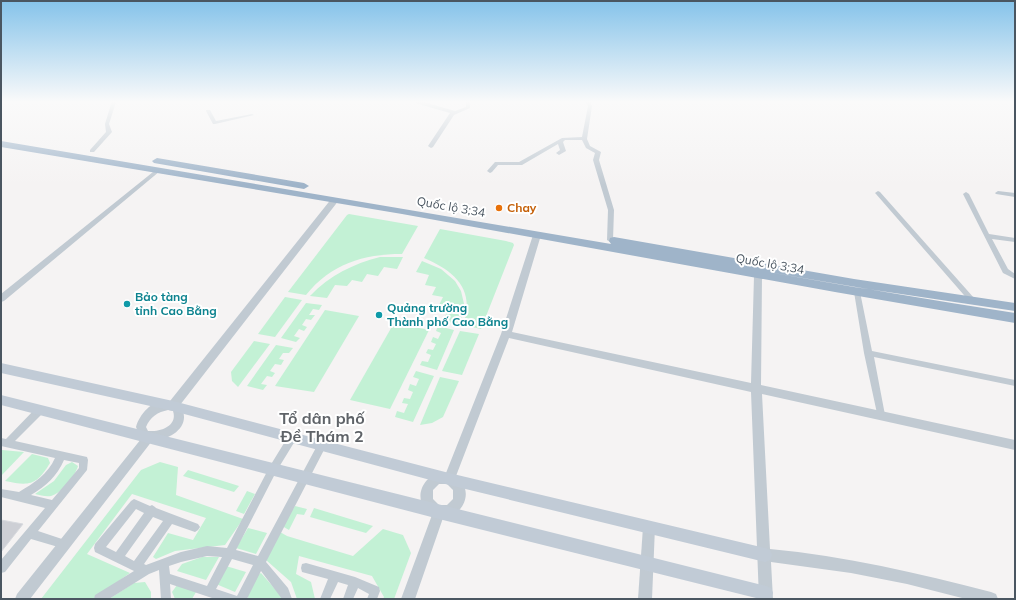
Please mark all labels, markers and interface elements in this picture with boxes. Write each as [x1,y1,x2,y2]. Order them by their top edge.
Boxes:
street label: Quốc lộ 3;34 [416,193,487,220]
place label: Chay [507,200,537,215]
marker: Chay [494,203,504,213]
street label: Quốc lộ 3;34 [735,250,806,277]
place label: Bảo tàng tỉnh Cao Bằng [135,289,217,318]
marker: Bảo tàng tỉnh Cao Bằng [122,299,132,309]
place label: Quảng trường Thành phố Cao Bằng [387,300,508,329]
marker: Quảng trường Thành phố Cao Bằng [374,310,384,320]
district label: Tổ dân phố Đề Thám 2 [279,408,365,446]

